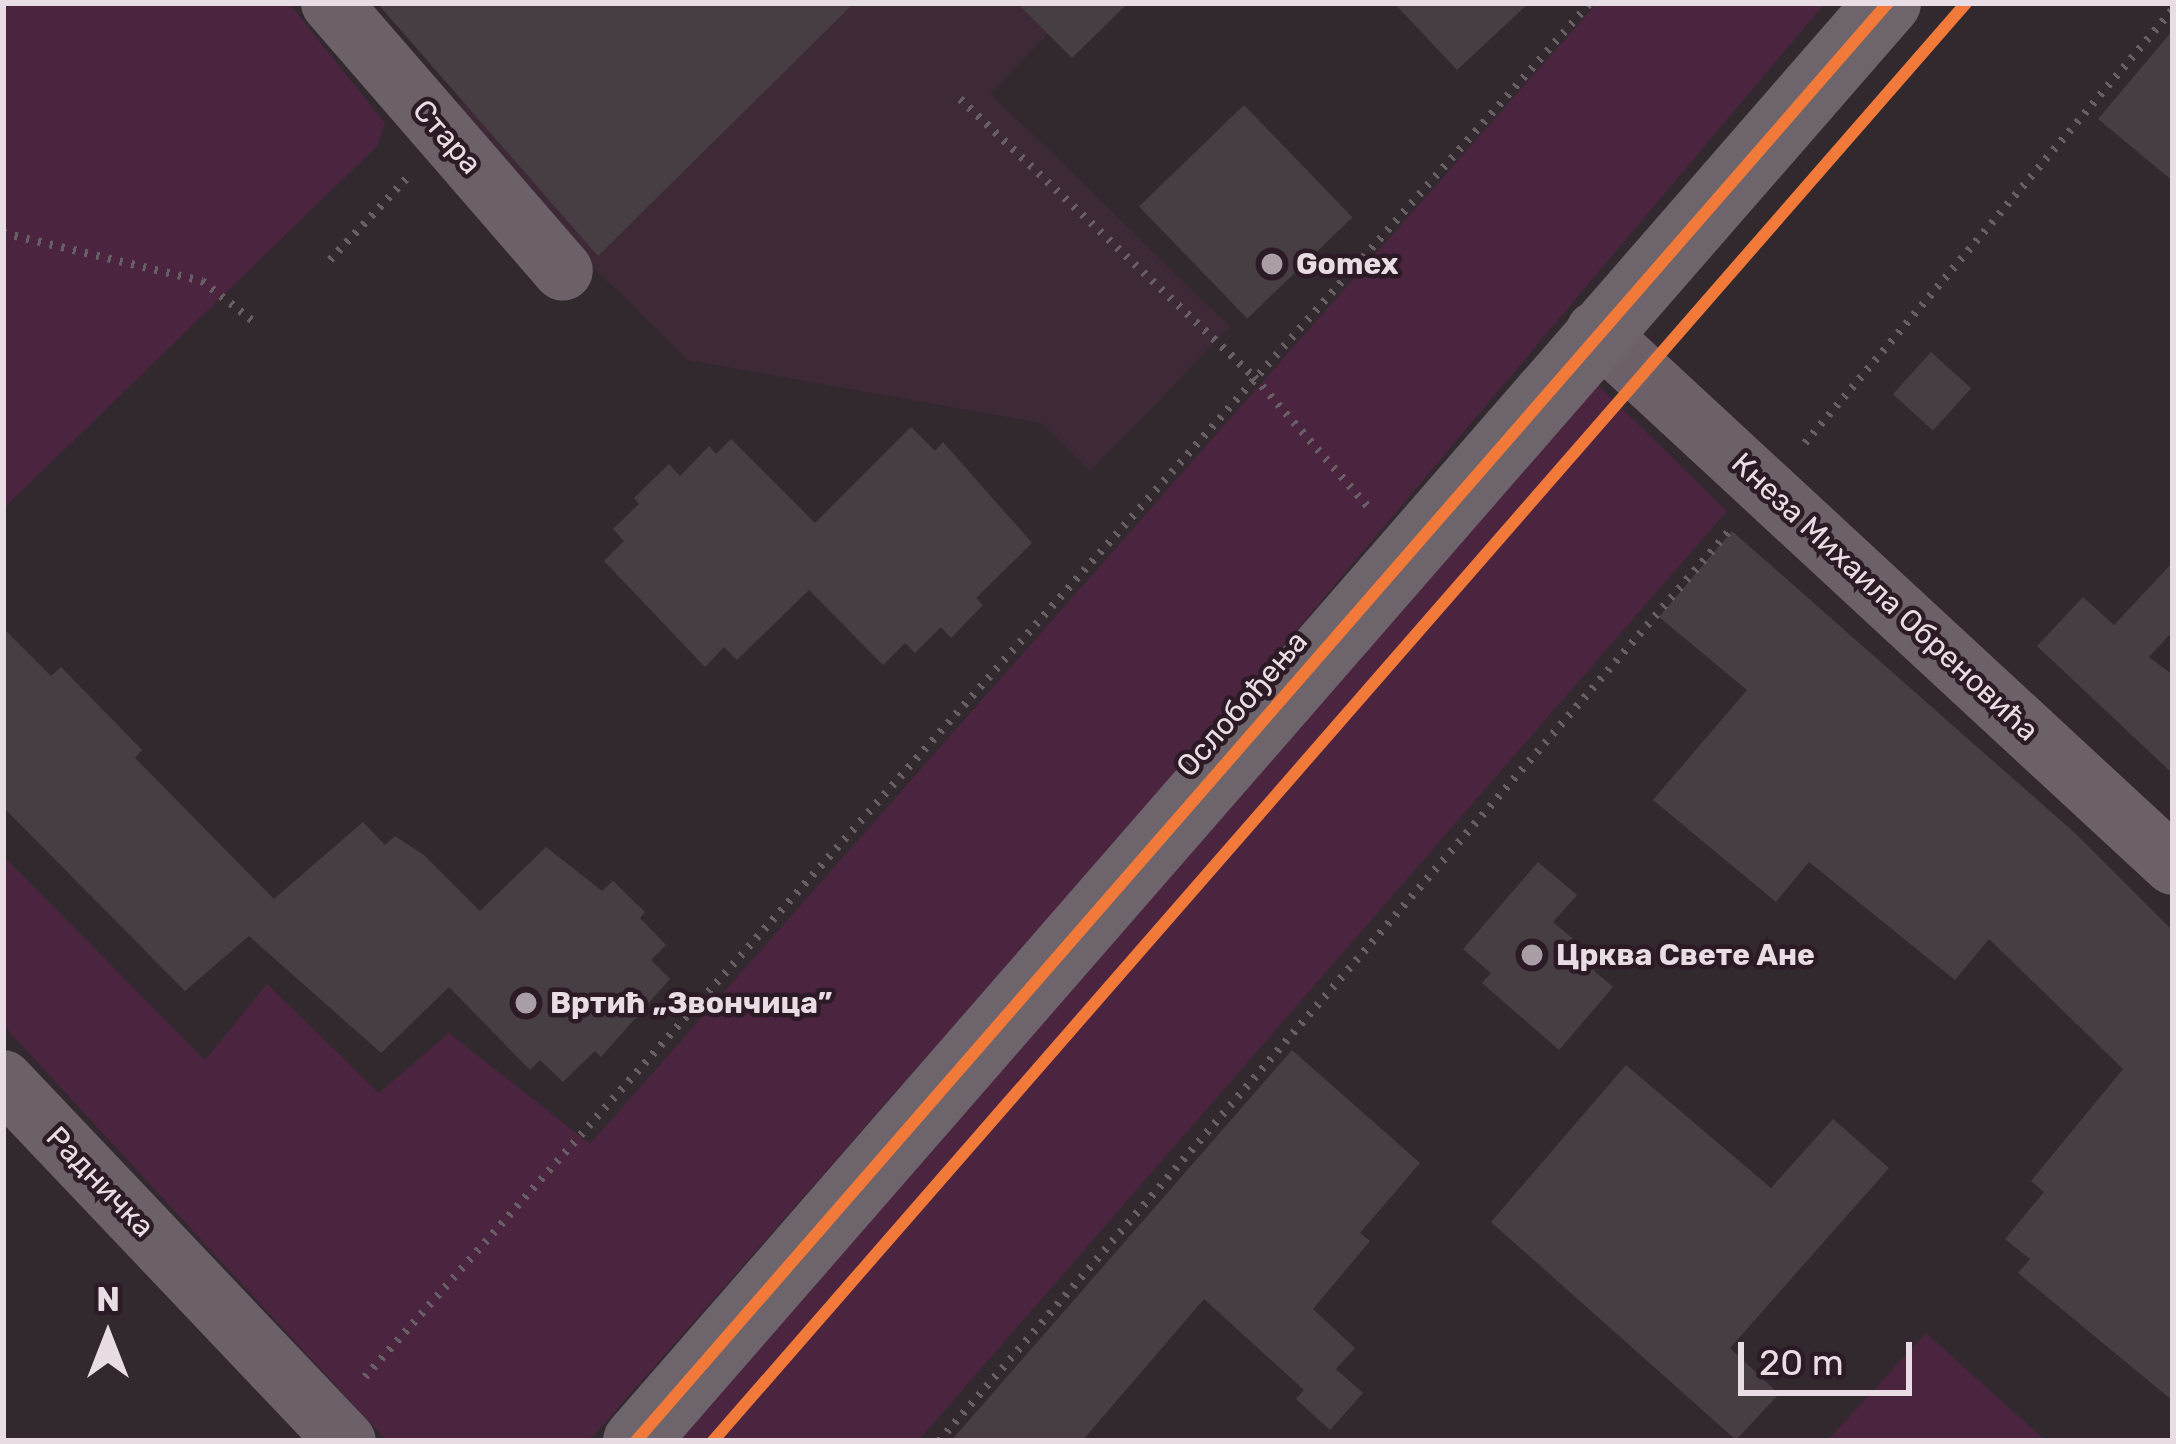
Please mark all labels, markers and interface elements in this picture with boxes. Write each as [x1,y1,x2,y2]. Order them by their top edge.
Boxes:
street label: Стара [405,93,489,181]
place label: Gomex [1296,246,1398,282]
marker: Gomex [1259,251,1285,277]
street label: Кнеза Михаила Обреновића [1724,445,2046,749]
street label: Ослобођења [1169,624,1315,784]
place label: Црква Свете Ане [1556,937,1815,973]
marker: Црква Свете Ане [1519,942,1545,968]
place label: Вртић „Звончица” [550,985,832,1021]
marker: Вртић „Звончица” [513,990,539,1016]
street label: Радничка [39,1119,161,1245]
north arrow [48,1276,168,1396]
text: N [96,1280,120,1319]
scale bar [1744,1318,1918,1392]
text: 20 m [1759,1341,1844,1384]

